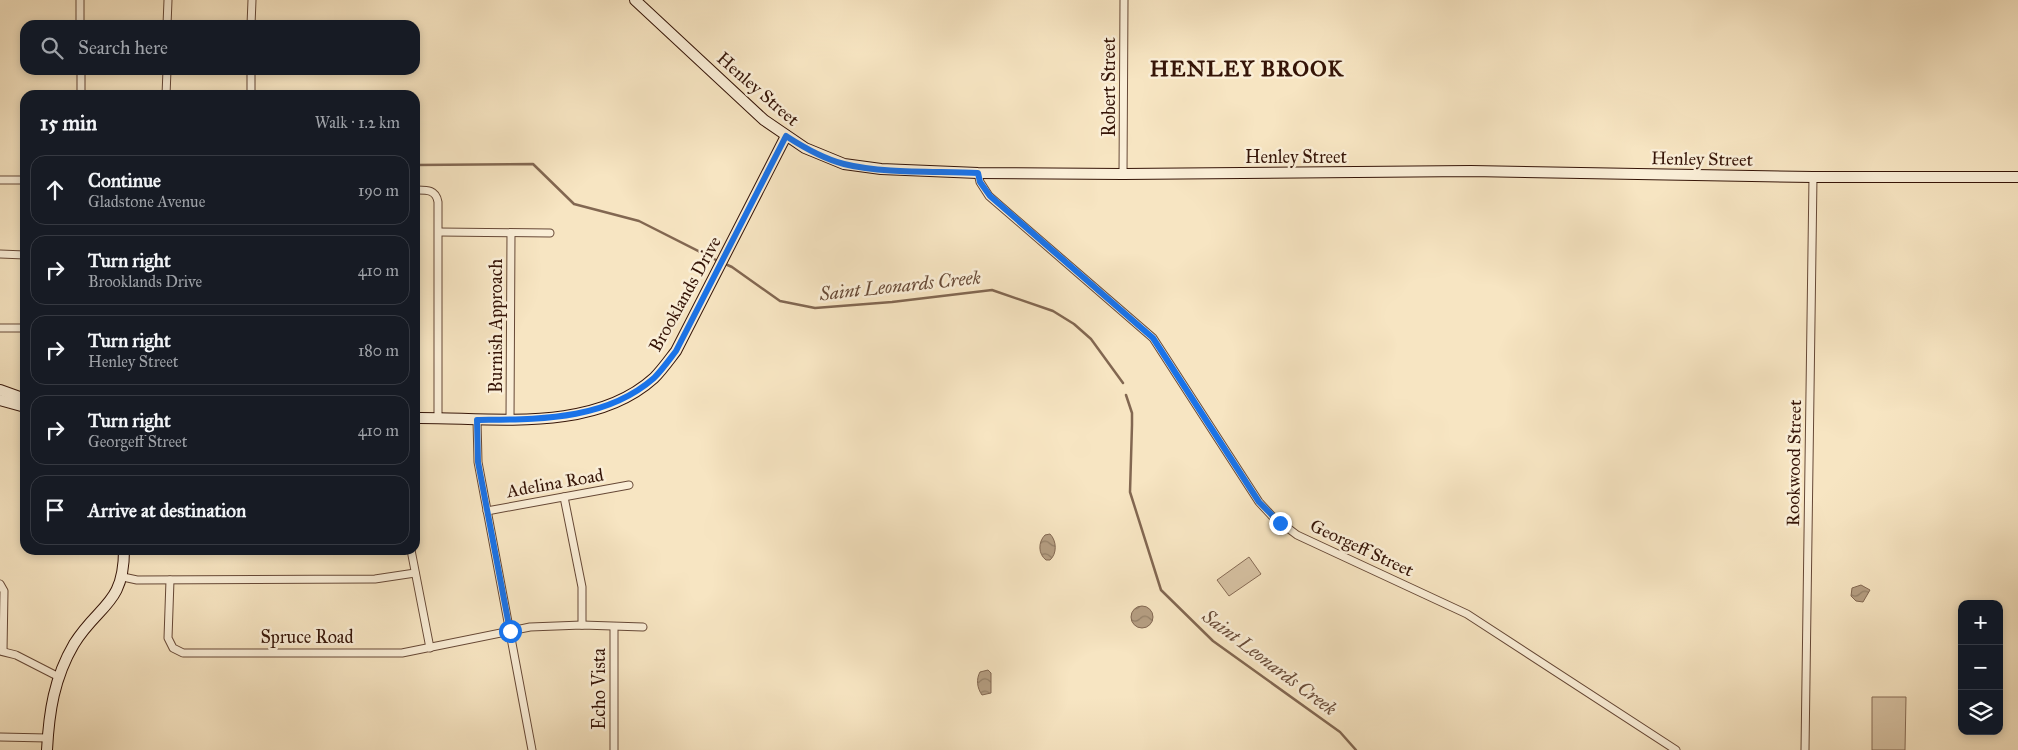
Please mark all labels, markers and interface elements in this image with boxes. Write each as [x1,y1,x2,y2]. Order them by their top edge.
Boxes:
search box [20,20,420,75]
icon: search [38,34,66,62]
text: Search here [78,36,168,59]
street label: Robert Street [1098,37,1120,137]
street label: Henley Street [712,47,804,131]
district label: HENLEY BROOK [1150,55,1345,82]
text: 15 min [40,110,97,136]
text: Walk · 1.2 km [315,113,400,132]
street label: Henley Street [1245,146,1348,168]
street label: Henley Street [1651,147,1754,171]
text: Continue [88,169,161,192]
icon: ahead [41,176,69,204]
text: 190 m [358,181,399,200]
text: Gladstone Avenue [88,192,205,211]
street label: Brooklands Drive [644,232,726,356]
text: Turn right [88,249,171,272]
icon: right [41,256,69,284]
street label: Burnish Approach [485,259,507,393]
text: 410 m [358,261,399,280]
water label: Saint Leonards Creek [817,266,982,306]
text: Brooklands Drive [88,272,202,291]
text: Turn right [88,329,171,352]
icon: right [41,336,69,364]
text: 180 m [358,341,399,360]
text: Henley Street [88,352,179,371]
street label: Rookwood Street [1782,399,1806,527]
text: Turn right [88,409,171,432]
icon: right [41,416,69,444]
text: 410 m [358,421,399,440]
text: Georgeff Street [88,432,187,451]
street label: Adelina Road [504,464,605,503]
icon: arrive [41,496,69,524]
text: Arrive at destination [88,499,246,522]
route end [1269,512,1292,535]
street label: Georgeff Street [1306,514,1418,583]
map controls [1958,600,2003,735]
button: + [1958,600,2003,645]
water label: Saint Leonards Creek [1197,604,1342,721]
route start [499,620,522,643]
street label: Spruce Road [260,626,354,648]
button: − [1958,645,2003,690]
street label: Echo Vista [588,648,610,730]
button: layers [1958,690,2003,735]

